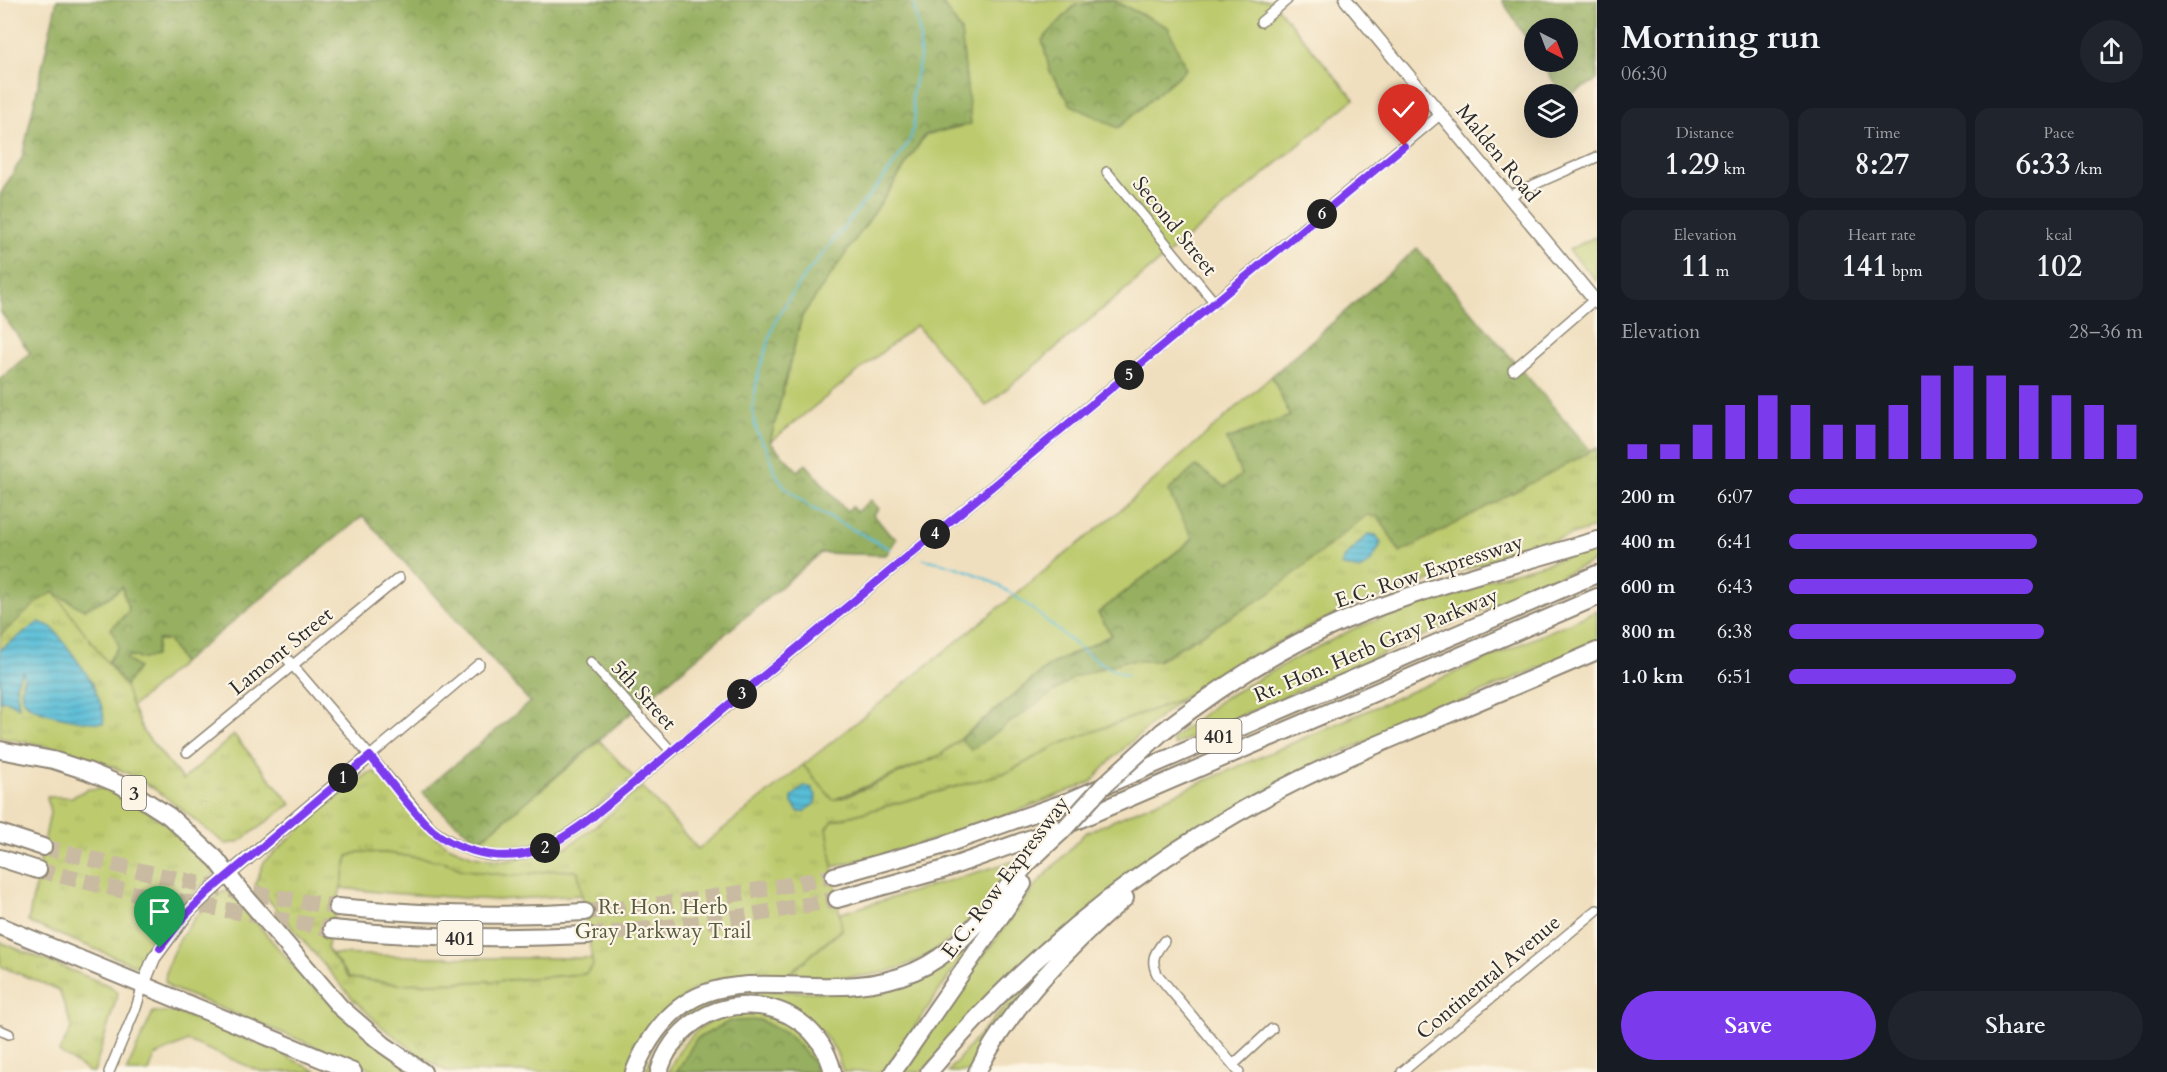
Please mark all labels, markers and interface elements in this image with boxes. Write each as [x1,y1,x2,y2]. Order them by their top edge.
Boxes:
text: Morning run [1621,15,1821,60]
north arrow [1524,18,1578,72]
map controls [1524,18,1578,138]
button: share [2080,20,2143,83]
text: 06:30 [1621,60,1667,87]
pin [1378,84,1429,146]
button: layers [1524,84,1578,138]
icon: check [1387,93,1420,126]
street label: Malden Road [1449,98,1546,209]
text: Distance [1676,122,1734,144]
text: Time [1863,122,1901,144]
text: Pace [2044,122,2074,144]
text: 1.29 [1664,144,1719,185]
text: 8:27 [1855,144,1909,185]
text: 6:33 [2016,144,2071,185]
text: km [1719,158,1746,180]
text: /km [2071,158,2102,180]
street label: Second Street [1126,170,1224,282]
pin: 6 [1307,199,1337,229]
text: 6 [1318,203,1326,225]
text: Elevation [1673,224,1737,246]
text: Heart rate [1848,224,1916,246]
text: kcal [2046,224,2072,246]
text: 11 [1681,246,1711,287]
text: 141 [1841,246,1888,287]
text: 102 [2036,246,2082,287]
text: m [1711,260,1729,282]
text: bpm [1888,260,1923,282]
text: Elevation [1621,318,1700,345]
text: 28–36 m [2069,318,2143,345]
pin: 5 [1114,360,1144,390]
text: 5 [1125,364,1133,386]
text: 200 m [1621,483,1676,510]
text: 6:07 [1717,483,1753,510]
pin: 4 [920,519,950,549]
text: 4 [931,523,939,545]
street label: E.C. Row Expressway [1331,527,1527,616]
text: 400 m [1621,528,1676,555]
text: 6:41 [1717,528,1753,555]
text: 600 m [1621,573,1676,600]
text: 6:43 [1717,573,1753,600]
street label: Rt. Hon. Herb Gray Parkway [1249,581,1503,710]
street label: Lamont Street [223,600,340,702]
text: 800 m [1621,618,1676,645]
text: 6:38 [1717,618,1753,645]
street label: 5th Street [604,654,683,737]
text: 1.0 km [1621,663,1684,690]
text: 6:51 [1717,663,1753,690]
pin: 3 [727,679,757,709]
text: 3 [738,683,746,705]
road number: 401 [1196,719,1242,753]
pin: 1 [328,763,358,793]
text: 1 [339,767,347,789]
road number: 3 [122,776,146,810]
street label: E.C. Row Expressway [935,790,1076,965]
pin: 2 [530,833,560,863]
text: 2 [541,837,549,859]
pin [134,886,185,948]
park label: Rt. Hon. Herb Gray Parkway Trail [575,893,751,946]
icon: arrive [143,895,176,928]
street label: Continental Avenue [1410,908,1567,1046]
road number: 401 [438,921,482,955]
button: Save [1621,991,1876,1060]
button: Share [1888,991,2143,1060]

